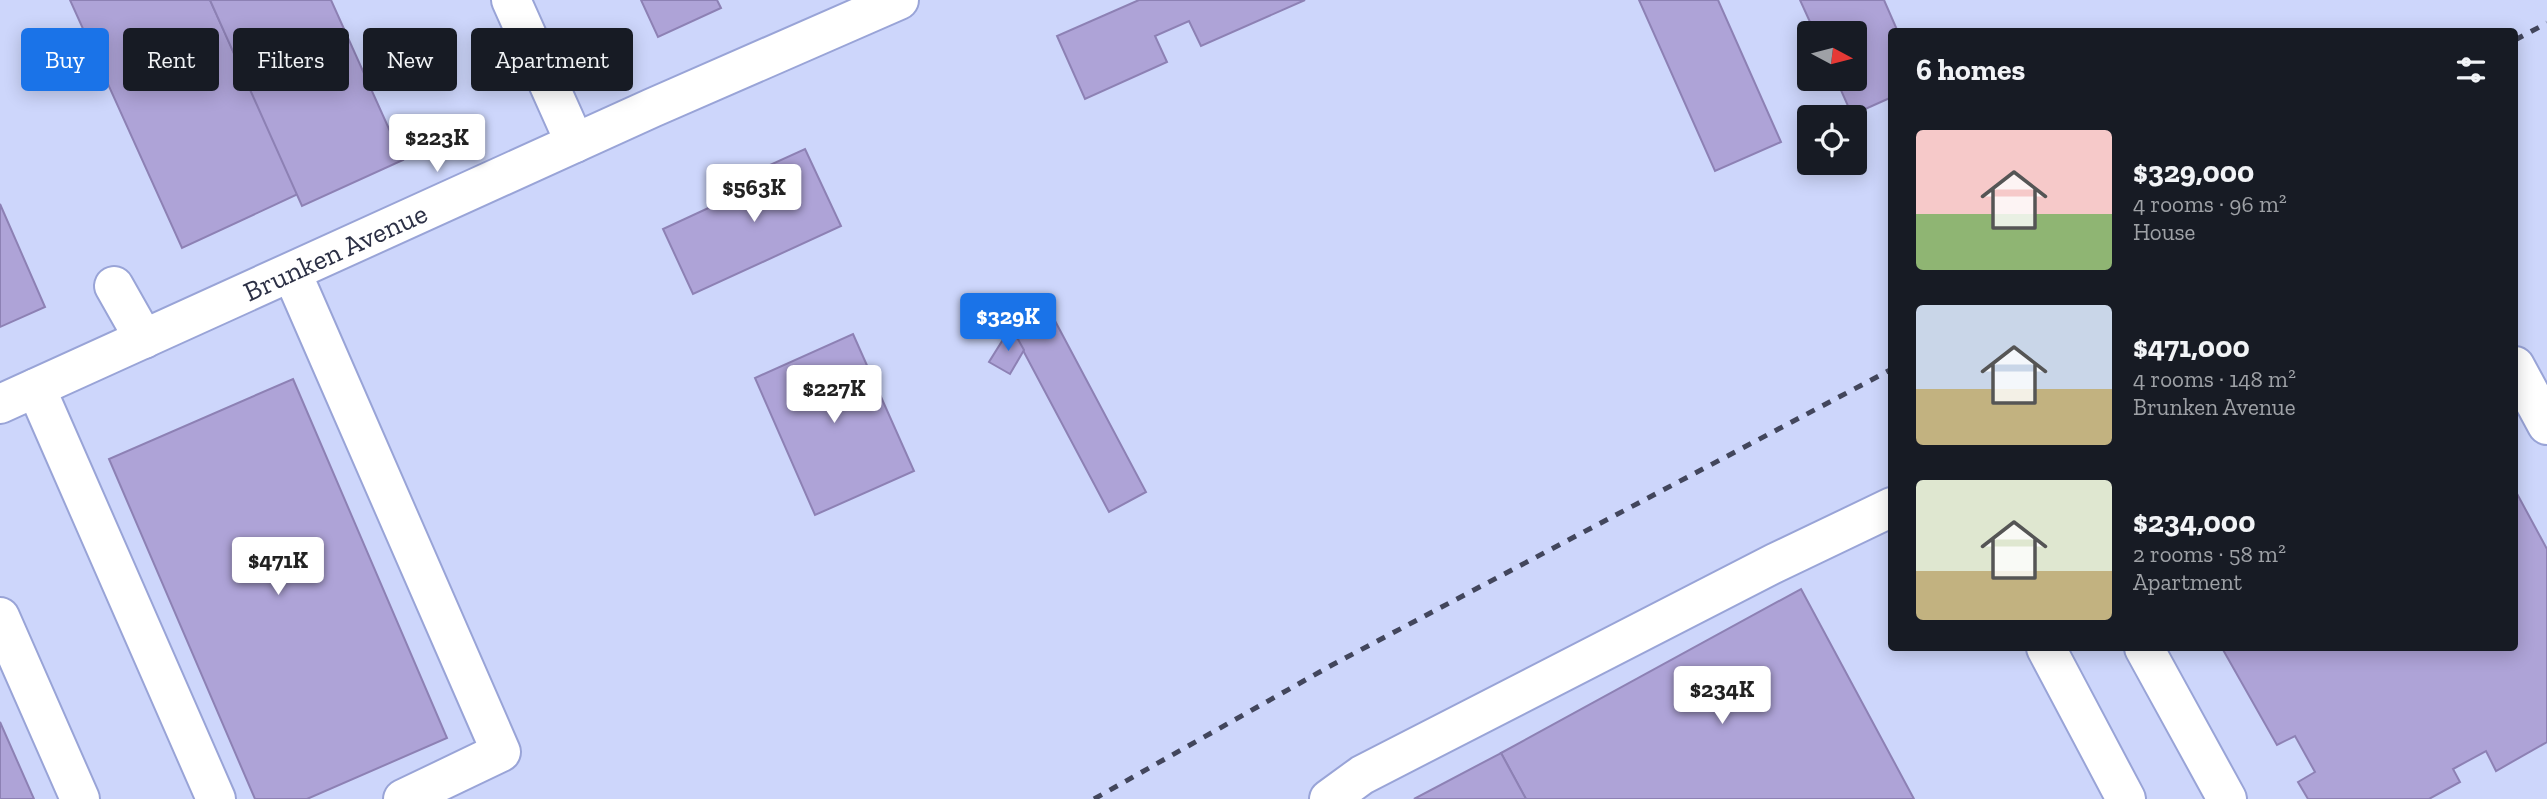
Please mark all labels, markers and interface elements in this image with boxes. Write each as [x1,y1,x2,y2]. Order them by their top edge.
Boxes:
north arrow [1797,21,1867,91]
map controls [1797,21,1867,175]
chip: Buy [21,28,109,91]
chip: Rent [123,28,219,91]
chip: Filters [233,28,349,91]
chip: New [363,28,457,91]
chip: Apartment [471,28,633,91]
icon: filters [2452,51,2490,89]
text: 6 homes [1916,52,2025,88]
button: locate [1797,105,1867,175]
pin: $223K [388,114,486,174]
text: $223K [405,123,469,151]
text: $329,000 [2133,154,2254,190]
icon: home [1972,158,2056,242]
pin: $563K [705,164,803,224]
text: $563K [722,173,786,201]
text: 4 rooms · 96 m² [2133,190,2287,218]
street label: Brunken Avenue [238,196,432,308]
text: House [2133,218,2195,246]
pin: $329K [959,294,1057,353]
text: $329K [976,302,1040,330]
text: $471,000 [2133,329,2250,365]
icon: home [1972,333,2056,417]
text: 4 rooms · 148 m² [2133,365,2296,393]
pin: $227K [785,366,883,425]
text: $227K [803,374,865,402]
text: Brunken Avenue [2133,393,2296,421]
text: $234,000 [2133,504,2255,540]
icon: home [1972,508,2056,592]
pin: $471K [229,538,327,597]
text: 2 rooms · 58 m² [2133,540,2286,568]
text: $471K [248,546,308,574]
text: Apartment [2133,568,2242,596]
pin: $234K [1673,666,1771,726]
text: $234K [1690,675,1754,703]

